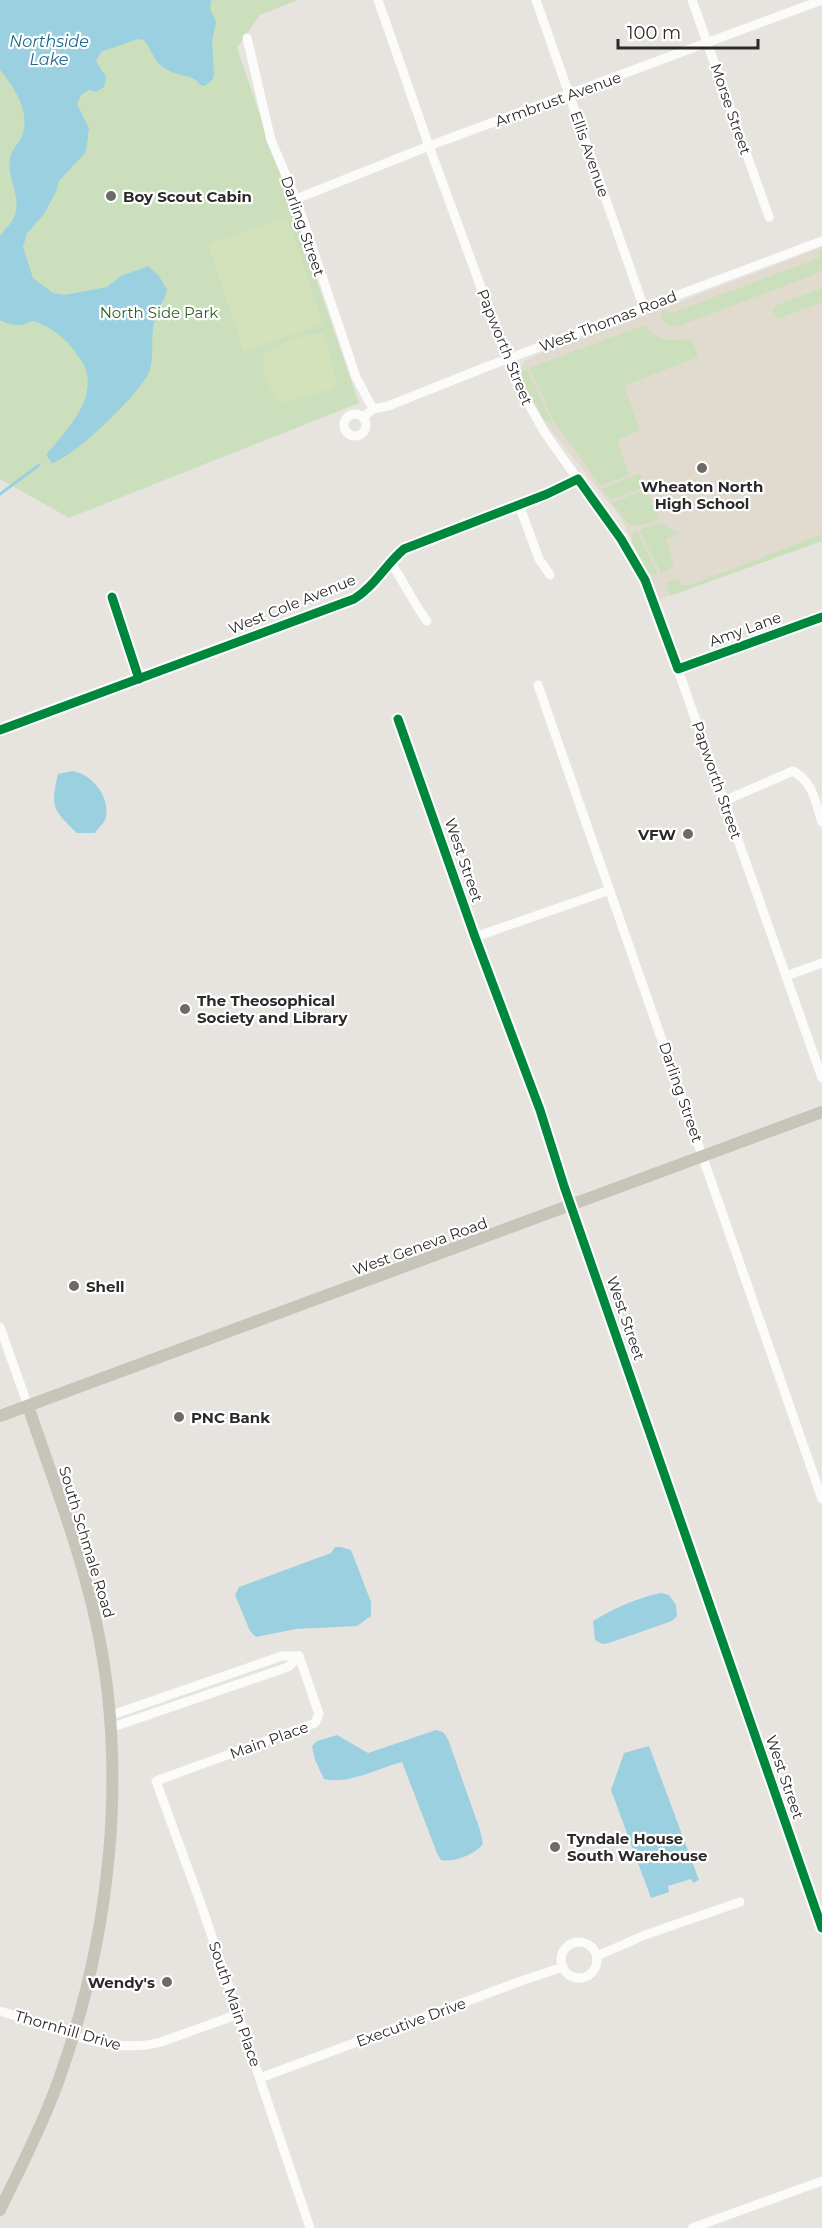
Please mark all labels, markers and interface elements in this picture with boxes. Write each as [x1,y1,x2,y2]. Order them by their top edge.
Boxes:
scale bar [618,12,758,50]
text: 100 m [627,22,681,44]
water label: Northside Lake [9,32,89,69]
street label: Morse Street [706,61,756,157]
street label: Armbrust Avenue [492,67,624,131]
street label: Ellis Avenue [566,108,614,200]
street label: Darling Street [277,173,329,279]
place label: Boy Scout Cabin [123,187,252,206]
marker: Boy Scout Cabin [104,189,118,203]
street label: Papworth Street [473,286,537,408]
street label: West Thomas Road [537,286,679,356]
park label: North Side Park [100,303,218,322]
marker: Wheaton North High School [695,461,709,475]
place label: Wheaton North High School [641,477,763,513]
street label: West Cole Avenue [226,570,358,638]
street label: Amy Lane [706,607,784,651]
street label: Papworth Street [688,719,746,841]
street label: West Street [441,815,487,905]
place label: VFW [637,825,677,844]
marker: VFW [681,827,695,841]
place label: The Theosophical Society and Library [197,991,348,1027]
marker: The Theosophical Society and Library [178,1002,192,1016]
street label: Darling Street [655,1039,707,1145]
street label: West Geneva Road [350,1213,490,1279]
street label: West Street [603,1273,649,1363]
place label: Shell [86,1277,125,1296]
marker: Shell [67,1279,81,1293]
place label: PNC Bank [191,1408,270,1427]
marker: PNC Bank [172,1410,186,1424]
street label: South Schmale Road [55,1464,119,1620]
street label: Main Place [227,1717,311,1763]
street label: West Street [762,1732,808,1822]
place label: Tyndale House South Warehouse [567,1829,708,1865]
marker: Tyndale House South Warehouse [548,1840,562,1854]
street label: South Main Place [205,1939,265,2069]
place label: Wendy's [88,1973,155,1992]
marker: Wendy's [160,1975,174,1989]
street label: Executive Drive [353,1993,469,2051]
street label: Thornhill Drive [13,2006,123,2054]

